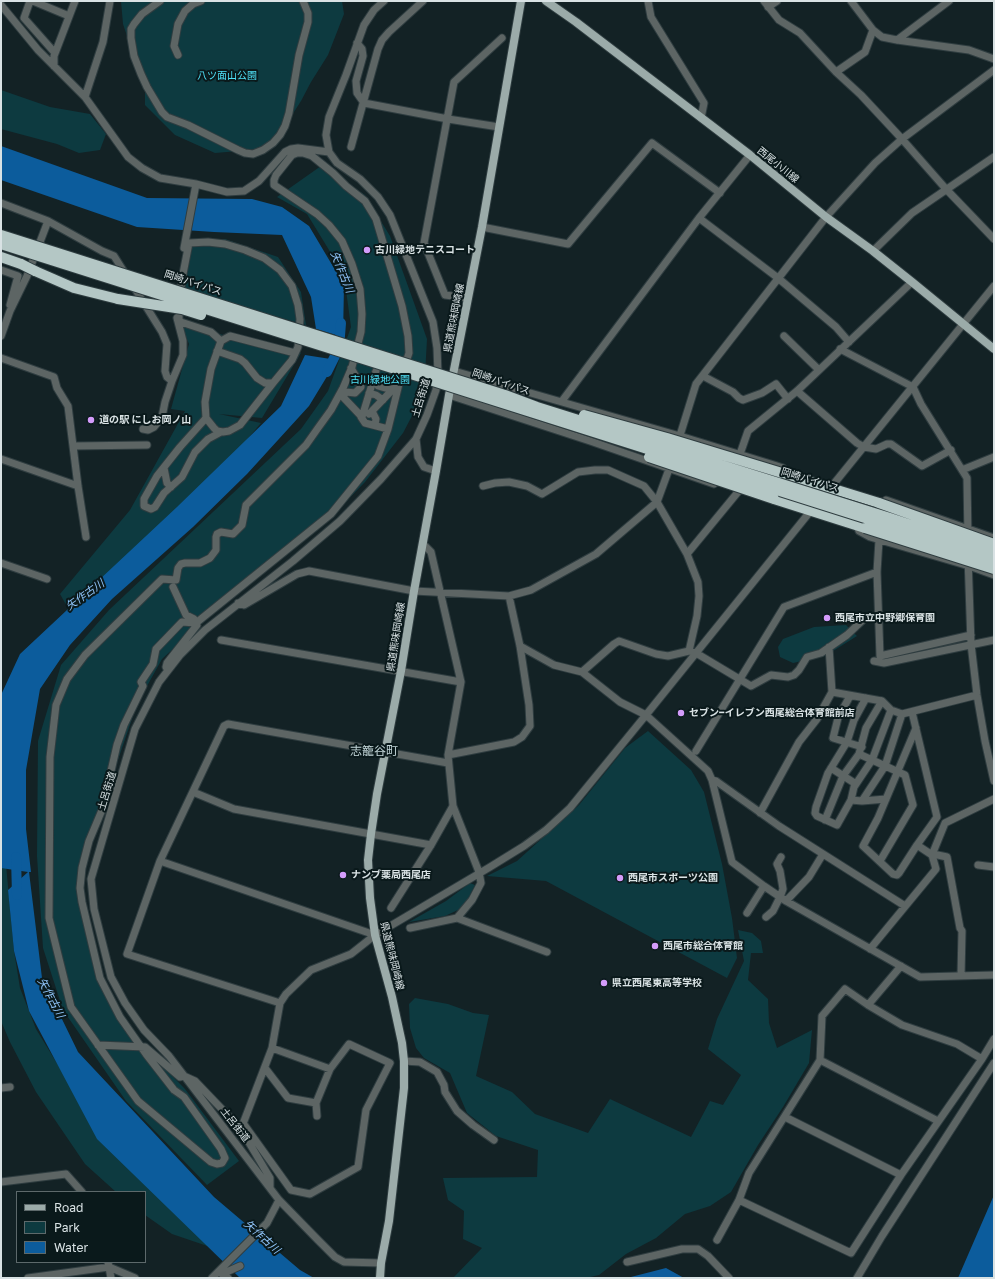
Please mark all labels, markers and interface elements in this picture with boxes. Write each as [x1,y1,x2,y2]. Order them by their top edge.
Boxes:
park label: 八ツ面山公園 [197,70,257,82]
street label: 西尾小川線 [755,145,801,185]
place label: 古川緑地テニスコート [375,244,475,256]
marker: 古川緑地テニスコート [362,245,372,255]
water label: 矢作古川 [328,249,356,295]
street label: 岡崎バイパス [163,268,223,298]
street label: 県道熊味岡崎線 [441,282,467,354]
street label: 岡崎バイパス [471,367,531,397]
park label: 古川緑地公園 [350,374,410,386]
street label: 土呂街道 [409,377,433,419]
place label: 道の駅 にしお岡ノ山 [99,414,191,426]
marker: 道の駅 にしお岡ノ山 [86,415,96,425]
street label: 岡崎バイパス [780,465,840,495]
water label: 矢作古川 [63,577,107,613]
street label: 県道熊味岡崎線 [385,601,407,673]
place label: 西尾市立中野郷保育園 [835,612,935,624]
marker: 西尾市立中野郷保育園 [822,613,832,623]
place label: セブン−イレブン西尾総合体育館前店 [689,707,855,719]
marker: セブン−イレブン西尾総合体育館前店 [676,708,686,718]
district label: 志籠谷町 [350,744,398,758]
street label: 土呂街道 [95,770,119,812]
place label: ナンブ薬局西尾店 [351,869,431,881]
marker: ナンブ薬局西尾店 [338,870,348,880]
place label: 西尾市スポーツ公園 [628,872,718,884]
marker: 西尾市スポーツ公園 [615,873,625,883]
street label: 県道熊味岡崎線 [378,921,406,991]
place label: 西尾市総合体育館 [663,940,743,952]
marker: 西尾市総合体育館 [650,941,660,951]
water label: 矢作古川 [35,975,67,1021]
place label: 県立西尾東高等学校 [612,977,702,989]
marker: 県立西尾東高等学校 [599,978,609,988]
street label: 土呂街道 [218,1106,252,1144]
legend [16,1191,146,1263]
text: Road [54,1200,83,1215]
water label: 矢作古川 [241,1217,283,1257]
text: Park [54,1220,80,1235]
text: Water [54,1240,88,1255]

